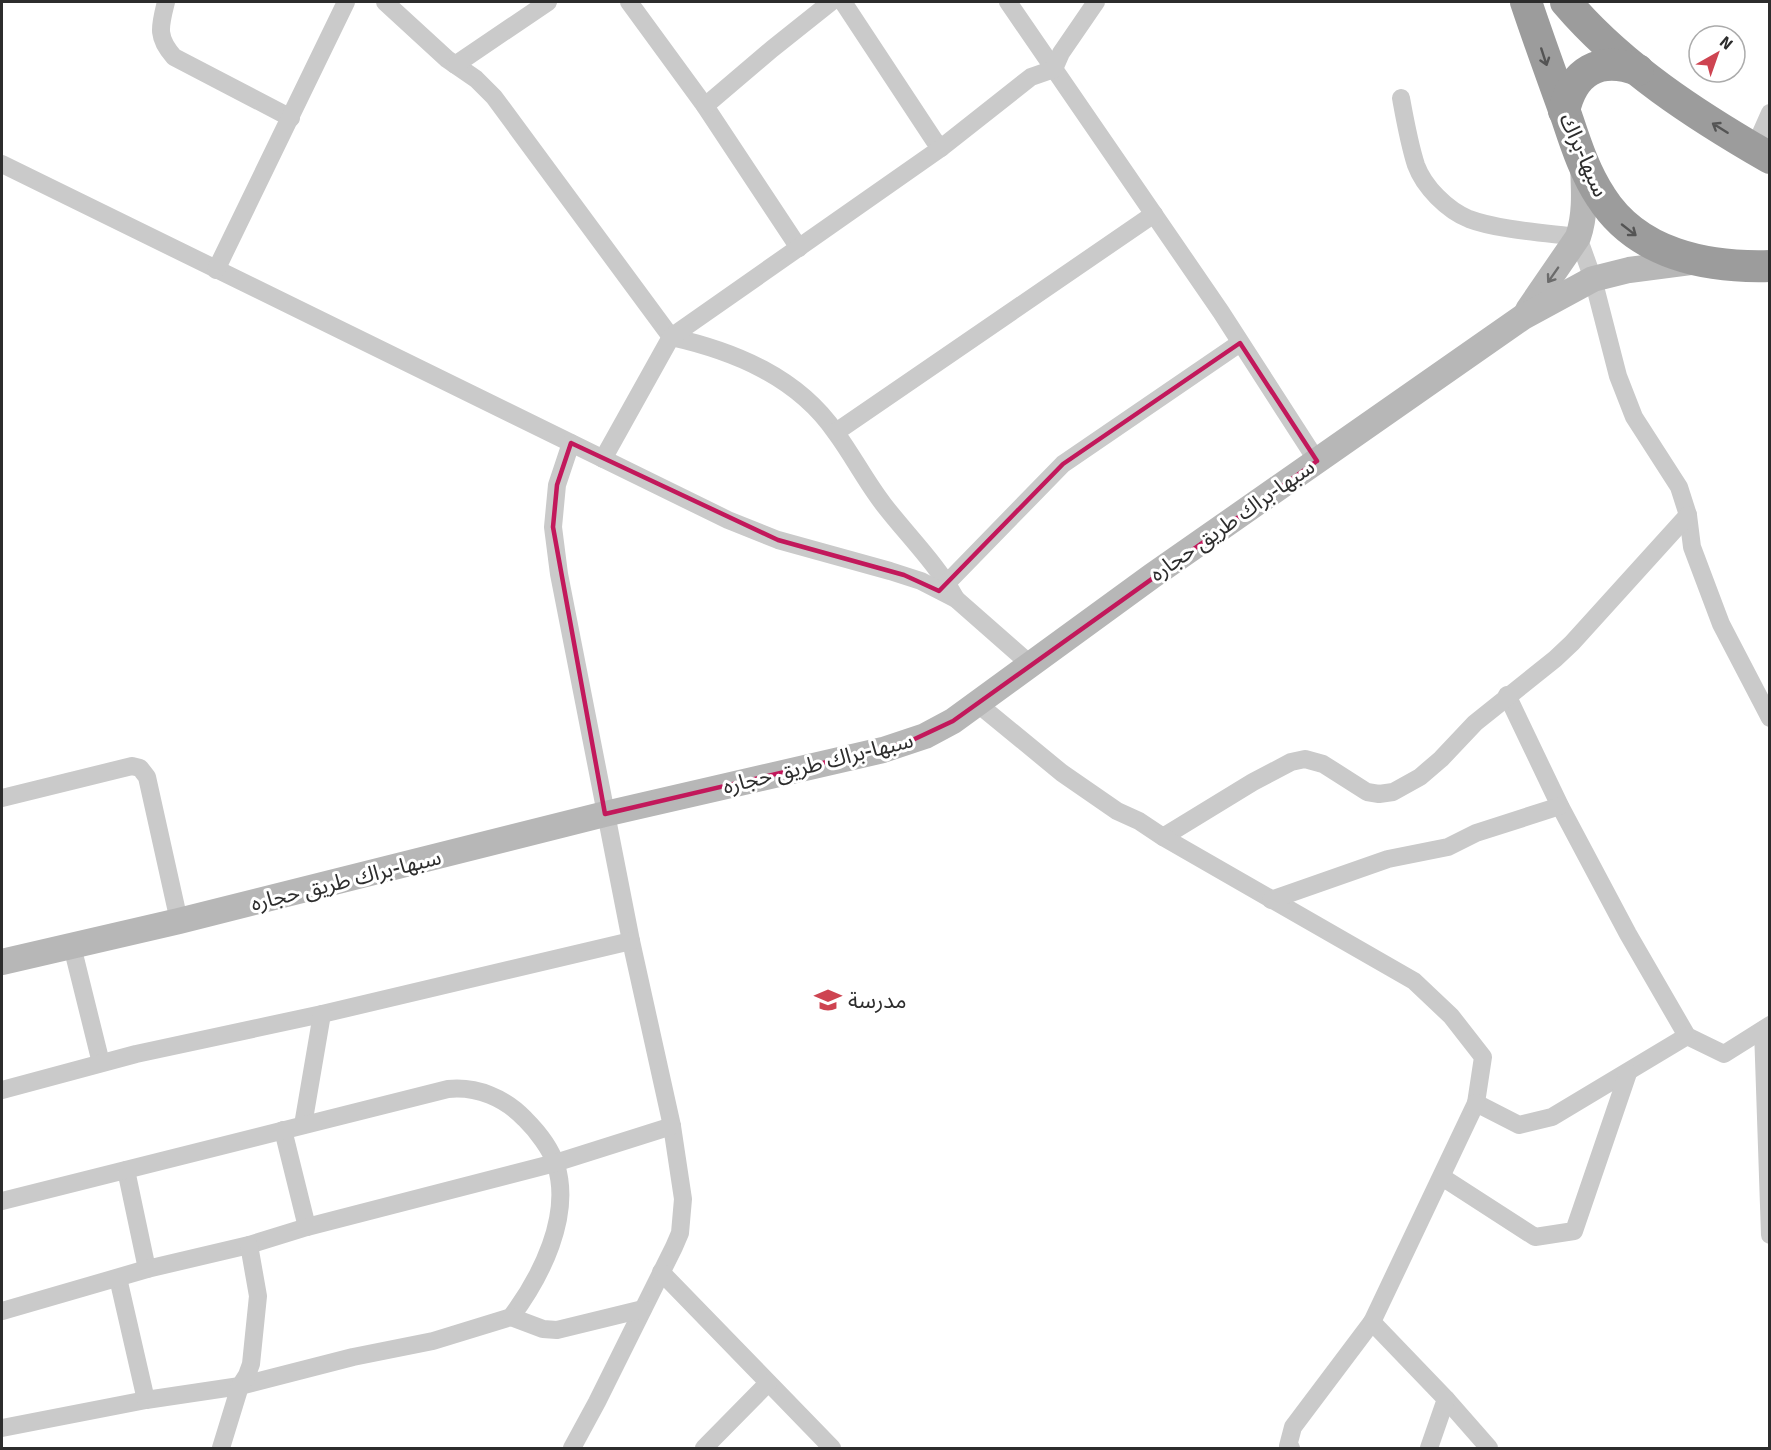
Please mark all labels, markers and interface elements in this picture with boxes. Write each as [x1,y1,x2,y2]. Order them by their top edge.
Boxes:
north arrow [1687,24,1747,84]
text: N [1715,32,1737,55]
one-way arrow [1539,47,1550,66]
street label: سبها-براك [1554,109,1614,201]
one-way arrow [1712,121,1729,133]
one-way arrow [1621,223,1637,236]
one-way arrow [1546,267,1559,283]
street label: سبها-براك طريق حجاره [1144,453,1320,587]
street label: سبها-براك طريق حجاره [720,726,916,800]
street label: سبها-براك طريق حجاره [248,843,444,917]
school or university icon: مدرسة [813,985,843,1015]
place label: مدرسة [848,987,907,1014]

